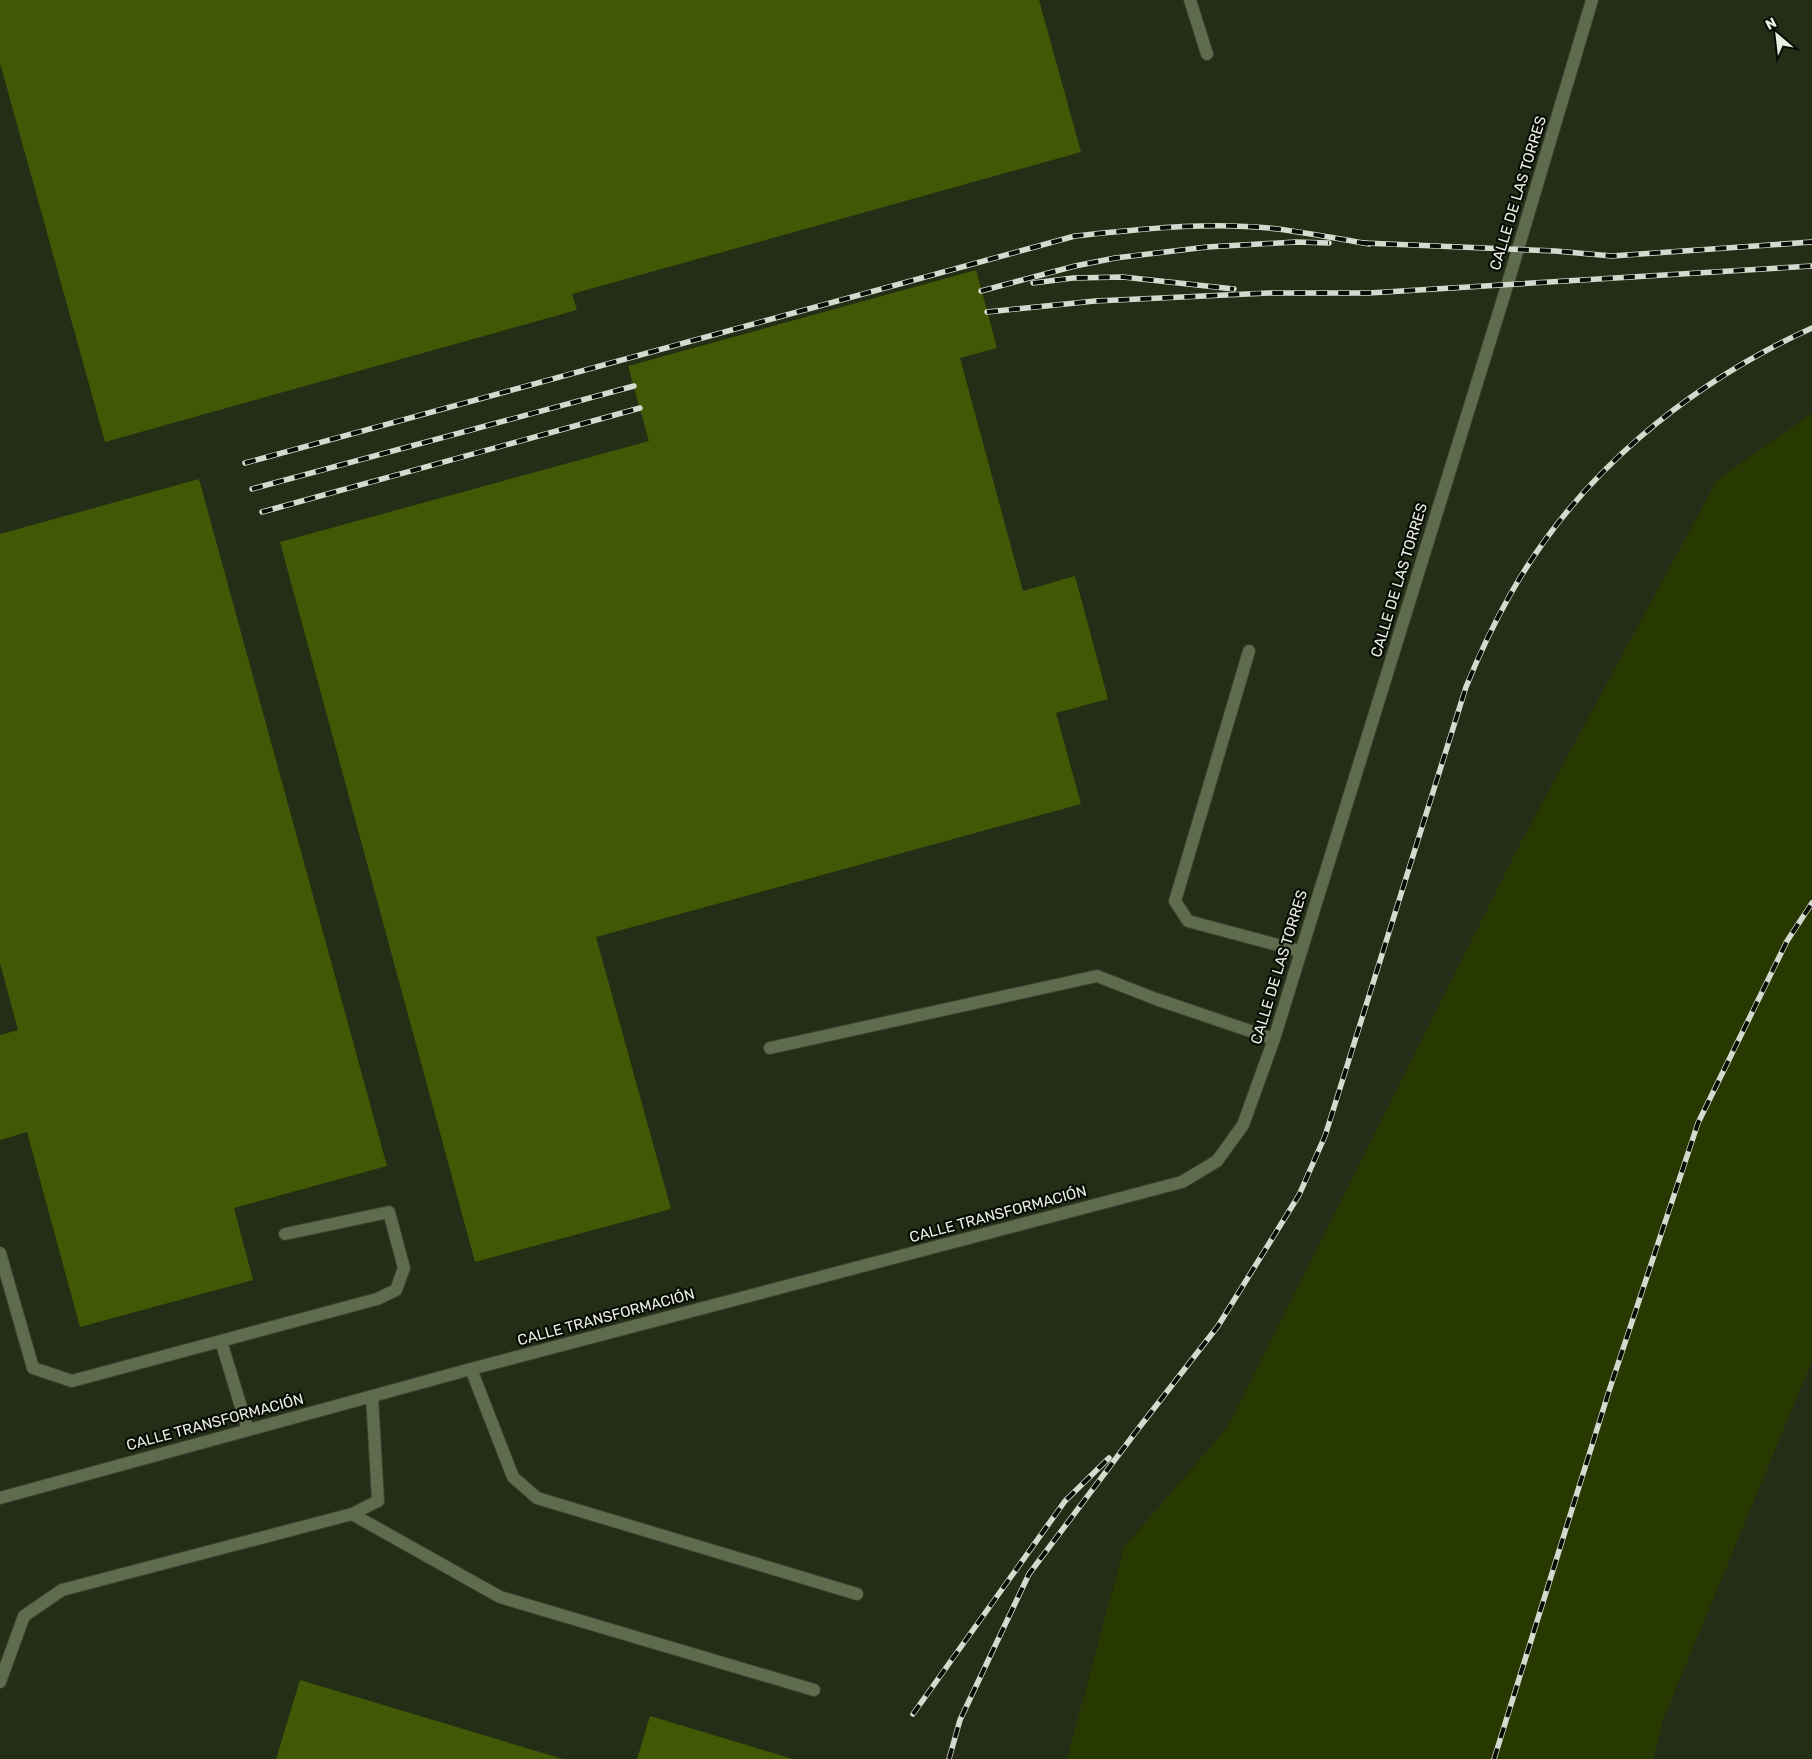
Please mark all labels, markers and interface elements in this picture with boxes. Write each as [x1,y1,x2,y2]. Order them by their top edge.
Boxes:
north arrow [1752,10,1802,60]
text: N [1763,14,1780,34]
street label: CALLE DE LAS TORRES [1486,114,1550,272]
street label: CALLE DE LAS TORRES [1367,501,1431,659]
street label: CALLE DE LAS TORRES [1247,888,1311,1046]
street label: CALLE TRANSFORMACIÓN [907,1182,1089,1246]
street label: CALLE TRANSFORMACIÓN [515,1285,697,1349]
street label: CALLE TRANSFORMACIÓN [124,1390,306,1454]

